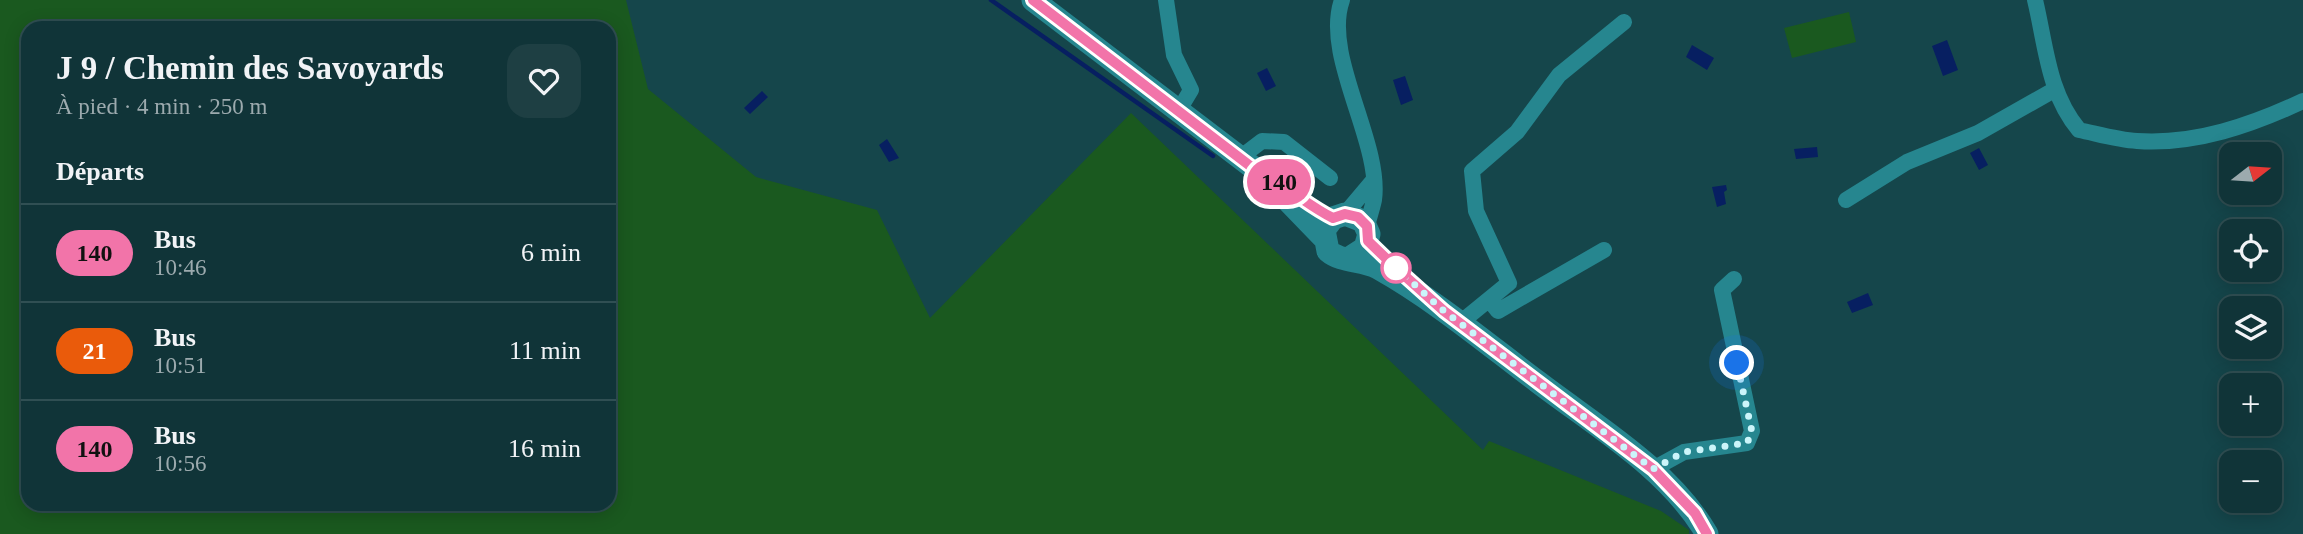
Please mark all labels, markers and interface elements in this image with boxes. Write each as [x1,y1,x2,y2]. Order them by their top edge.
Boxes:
button: heart [507,44,581,118]
text: J 9 / Chemin des Savoyards [56,50,444,86]
text: À pied · 4 min · 250 m [56,94,267,119]
north arrow [2219,142,2282,205]
map controls [2219,142,2282,513]
text: Départs [56,157,144,186]
line badge: 140 [1239,159,1319,205]
text: 140 [1261,169,1297,195]
button: locate [2219,219,2282,282]
text: Bus [154,225,196,254]
text: 6 min [521,238,581,267]
text: 140 [77,240,113,266]
unlabelled marker [1381,253,1411,283]
text: 10:46 [154,255,206,280]
button: layers [2219,296,2282,359]
text: Bus [154,323,196,352]
text: 11 min [509,336,581,365]
text: 21 [83,338,107,364]
your location [1719,345,1754,380]
text: 10:51 [154,353,206,378]
button: + [2219,373,2282,436]
text: Bus [154,421,196,450]
text: 16 min [508,434,581,463]
text: 140 [77,436,113,462]
button: − [2219,450,2282,513]
text: 10:56 [154,451,206,476]

